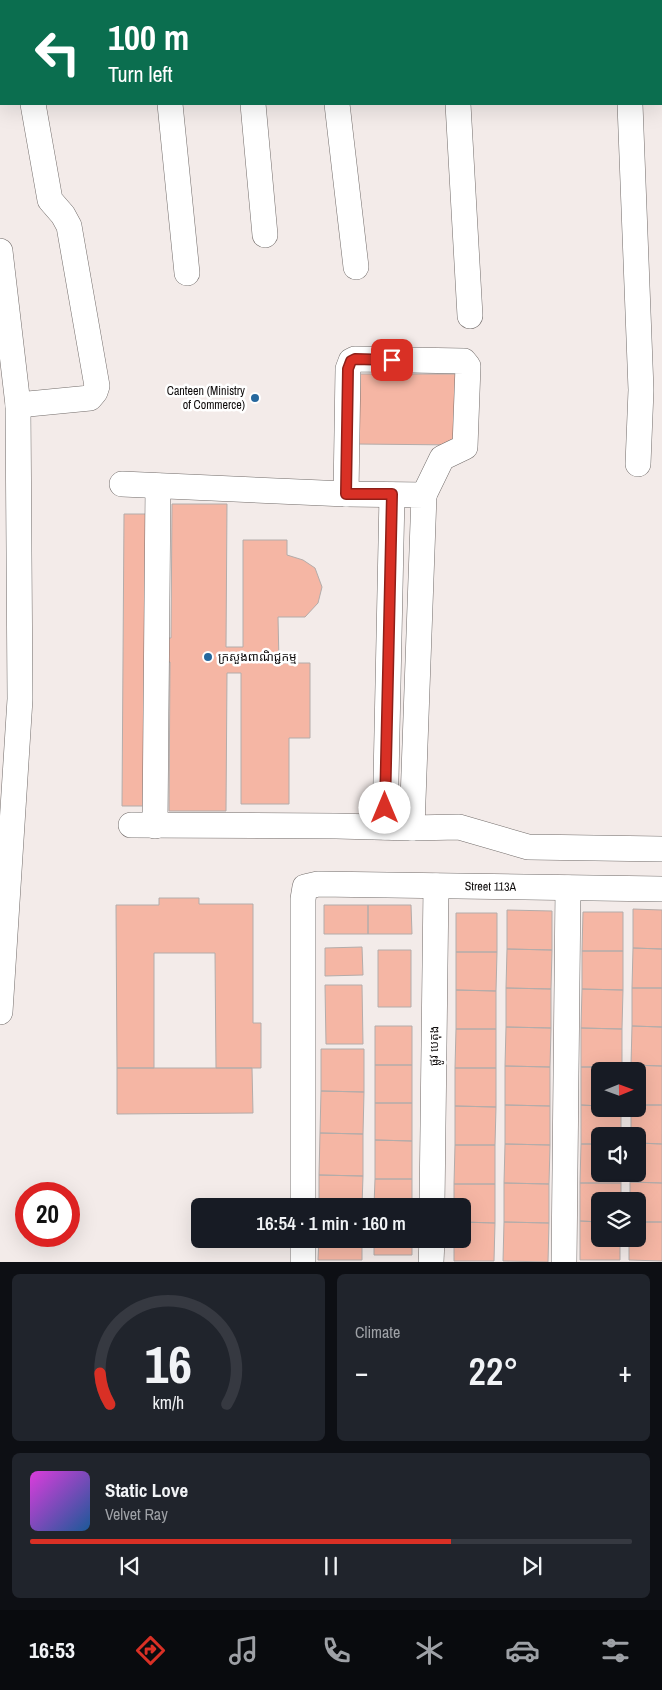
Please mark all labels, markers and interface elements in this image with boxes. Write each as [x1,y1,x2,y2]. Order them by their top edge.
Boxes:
text: 100 m [108,14,189,61]
icon: left [25,20,90,85]
text: Turn left [108,59,173,89]
pin [371,339,413,381]
icon: arrive [378,346,406,374]
place label: Canteen (Ministry of Commerce) [167,383,245,413]
marker: Canteen (Ministry of Commerce) [249,392,261,404]
place label: ក្រសួងពាណិជ្ជកម្ម [218,649,297,665]
marker: ក្រសួងពាណិជ្ជកម្ម [202,651,214,663]
position arrow [358,781,410,833]
street label: Street 113A [465,878,517,895]
street label: ផ្លូវ បេតុង [426,1026,445,1066]
north arrow [591,1062,646,1118]
map controls [591,1062,646,1247]
button: sound [591,1127,646,1182]
speed limit sign: 20 [15,1182,80,1247]
button: layers [591,1192,646,1247]
text: 16:54 · 1 min · 160 m [256,1210,406,1236]
text: Climate [355,1321,400,1343]
text: 16 [145,1329,192,1399]
text: 22° [469,1346,518,1397]
text: − [355,1353,368,1391]
text: + [619,1353,632,1391]
text: km/h [153,1391,184,1415]
text: Static Love [105,1477,188,1503]
text: Velvet Ray [105,1503,168,1525]
icon: previous [116,1552,144,1580]
icon: pause [317,1552,345,1580]
icon: next [518,1552,546,1580]
icon: directions [133,1633,168,1668]
icon: music [226,1633,261,1668]
icon: phone [319,1633,354,1668]
icon: climate [412,1633,447,1668]
icon: car [505,1633,540,1668]
icon: filters [598,1633,633,1668]
text: 16:53 [29,1635,75,1665]

